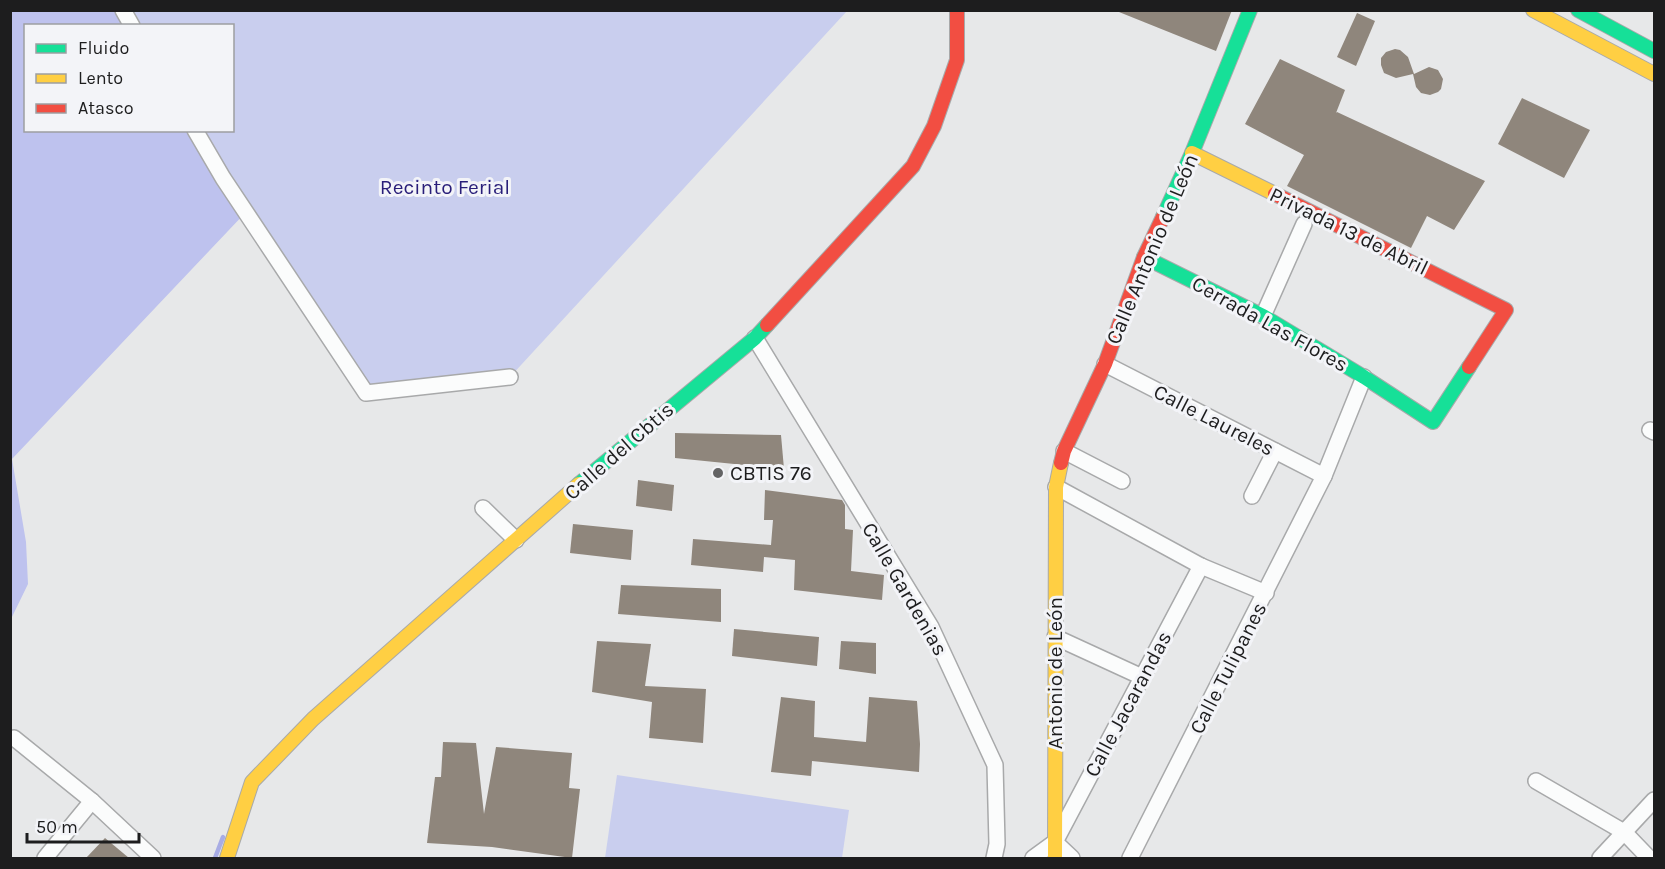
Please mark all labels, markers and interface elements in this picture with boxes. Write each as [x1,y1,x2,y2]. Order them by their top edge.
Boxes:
legend [24,24,234,132]
text: Fluido [78,37,129,59]
text: Lento [78,67,123,89]
text: Atasco [78,97,134,119]
street label: Calle Antonio de León [1101,150,1203,348]
park label: Recinto Ferial [380,175,510,199]
street label: Privada 13 de Abril [1266,182,1432,280]
street label: Cerrada Las Flores [1188,271,1352,377]
street label: Calle Laureles [1150,379,1278,461]
street label: Calle del Cbtis [560,397,678,505]
place label: CBTIS 76 [730,461,812,485]
marker: CBTIS 76 [711,466,725,480]
street label: Calle Gardenias [857,518,953,660]
street label: Antonio de León [1043,597,1067,749]
street label: Calle Tulipanes [1185,598,1271,738]
street label: Calle Jacarandas [1080,627,1176,781]
scale bar [27,806,140,844]
text: 50 m [36,816,78,838]

